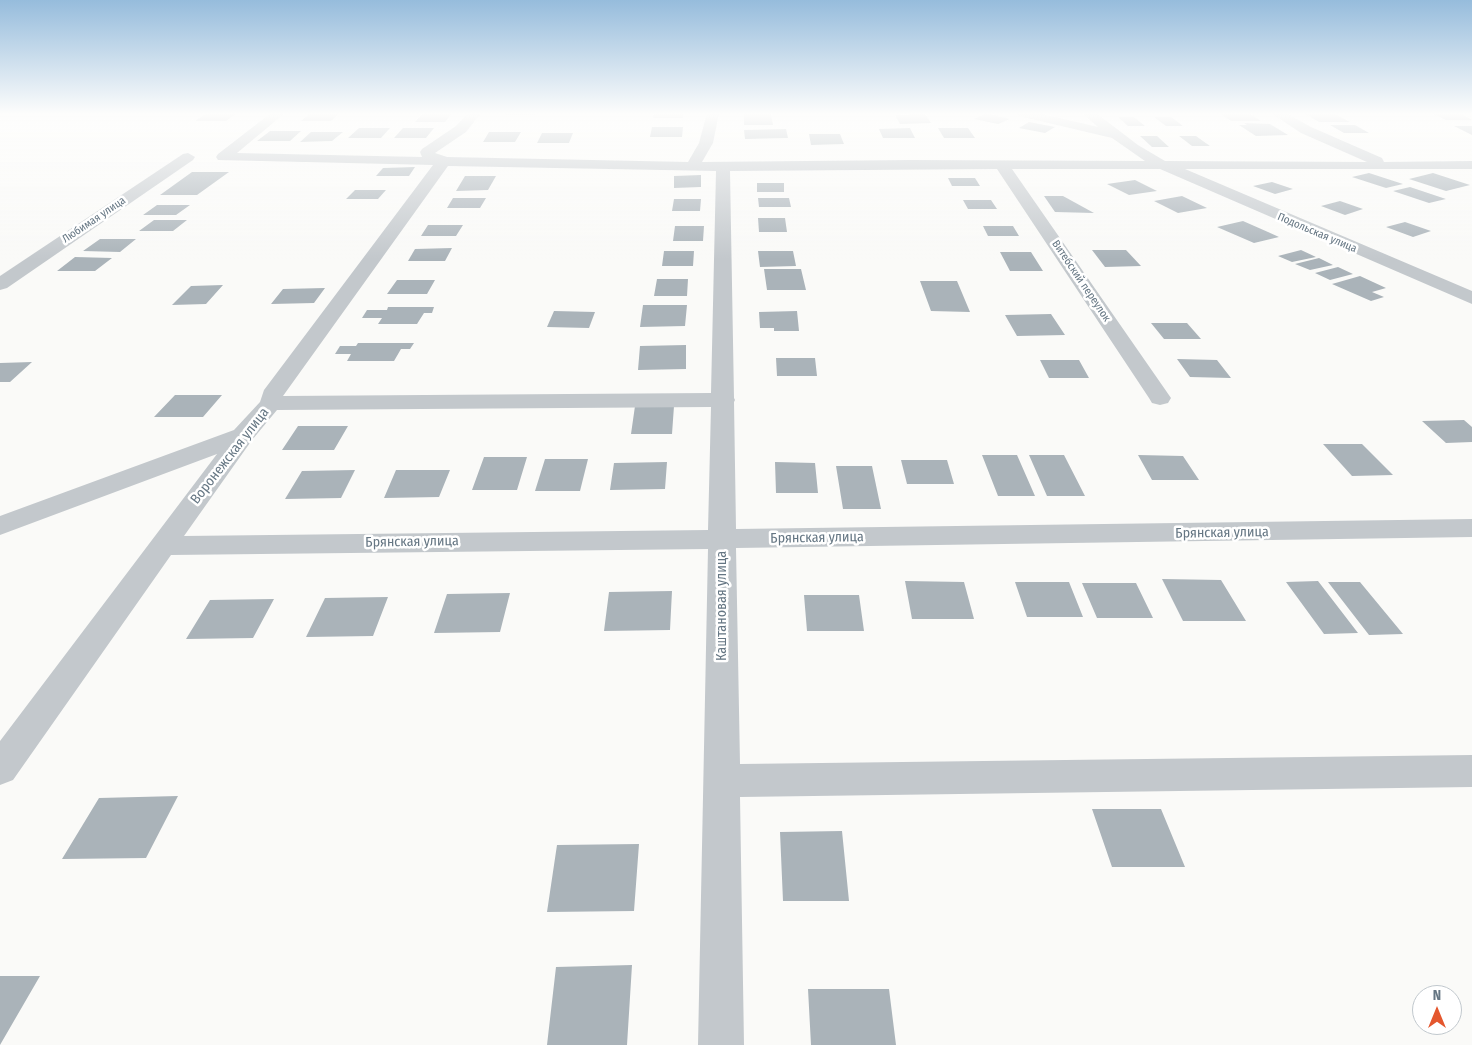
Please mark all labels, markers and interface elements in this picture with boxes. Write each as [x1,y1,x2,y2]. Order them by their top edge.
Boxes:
street label: Любимая улица [60,194,128,246]
street label: Подольская улица [1275,210,1359,256]
street label: Витебский переулок [1049,238,1113,324]
street label: Воронежская улица [187,405,273,507]
street label: Брянская улица [1175,524,1269,542]
street label: Брянская улица [770,529,864,547]
street label: Брянская улица [365,533,459,551]
street label: Каштановая улица [714,551,730,661]
north arrow [1412,985,1462,1035]
text: N [1433,987,1441,1004]

